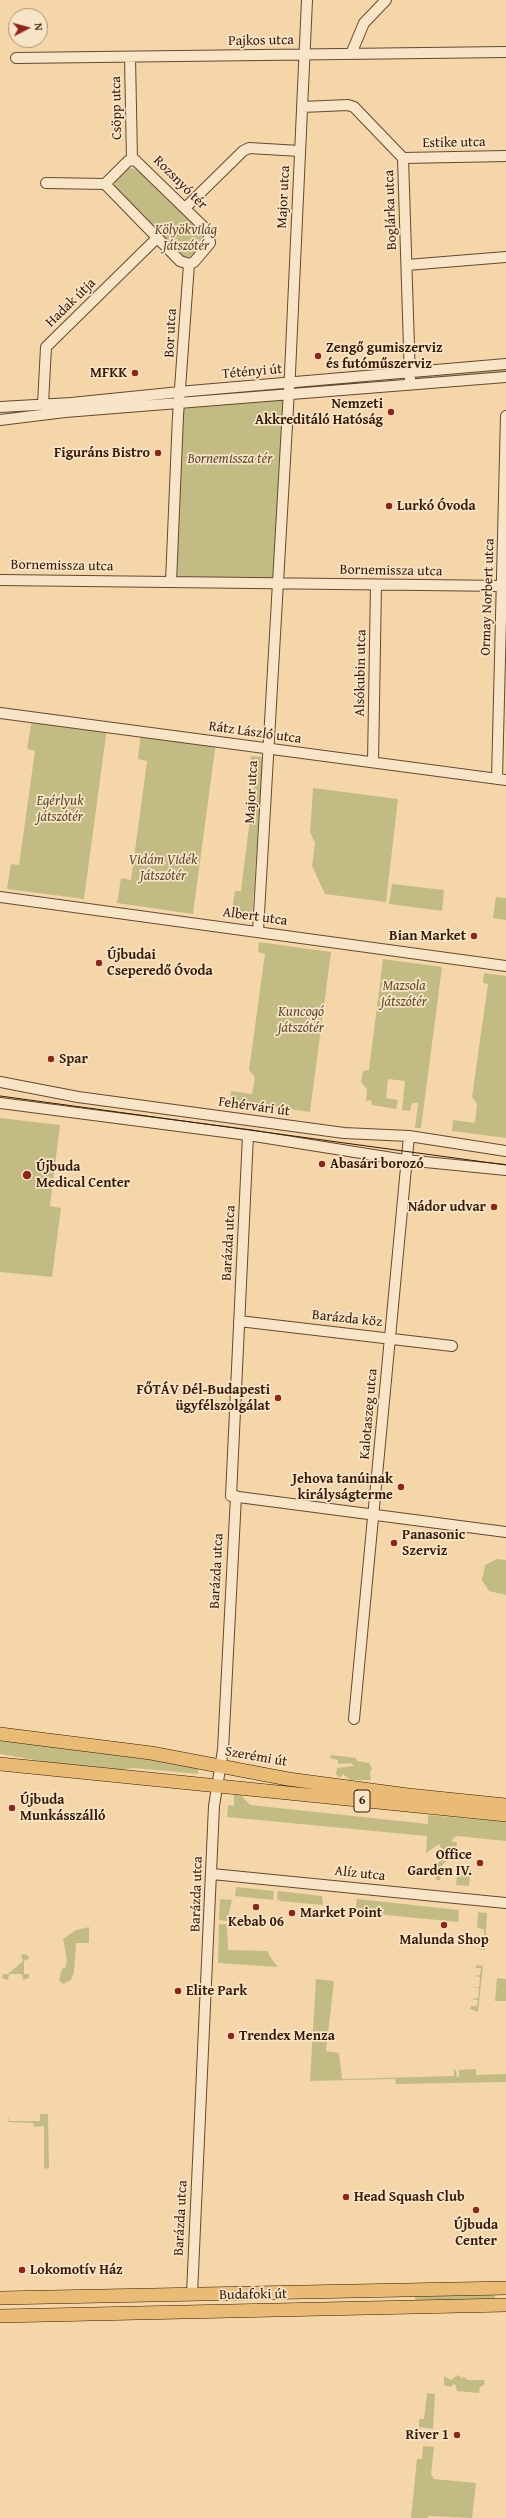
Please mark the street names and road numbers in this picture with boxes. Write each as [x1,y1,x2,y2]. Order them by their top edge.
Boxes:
street label: Pajkos utca [228,32,294,50]
street label: Csöpp utca [108,76,126,140]
street label: Estike utca [422,134,486,152]
street label: Rozsnyó tér [150,153,210,213]
street label: Major utca [274,165,294,229]
street label: Boglárka utca [381,169,401,251]
street label: Hadak útja [42,275,100,331]
street label: Bor utca [161,308,181,358]
street label: Tétényi út [221,361,283,383]
street label: Ormay Norbert utca [478,538,498,656]
street label: Bornemissza utca [10,557,114,575]
street label: Bornemissza utca [339,562,443,580]
street label: Alsókubin utca [352,629,370,717]
street label: Rátz László utca [208,718,302,748]
street label: Major utca [242,760,262,824]
street label: Albert utca [221,904,289,930]
street label: Fehérvári út [217,1094,291,1120]
street label: Barázda utca [219,1205,239,1281]
street label: Barázda köz [311,1307,383,1331]
street label: Kalotaszeg utca [357,1368,381,1460]
street label: Barázda utca [207,1533,227,1609]
street label: Szerémi út [224,1743,288,1771]
road number: 6 [354,1790,370,1812]
street label: Barázda utca [187,1856,207,1932]
street label: Alíz utca [334,1863,386,1885]
street label: Barázda utca [171,2180,191,2256]
street label: Budafoki út [219,2286,287,2304]

